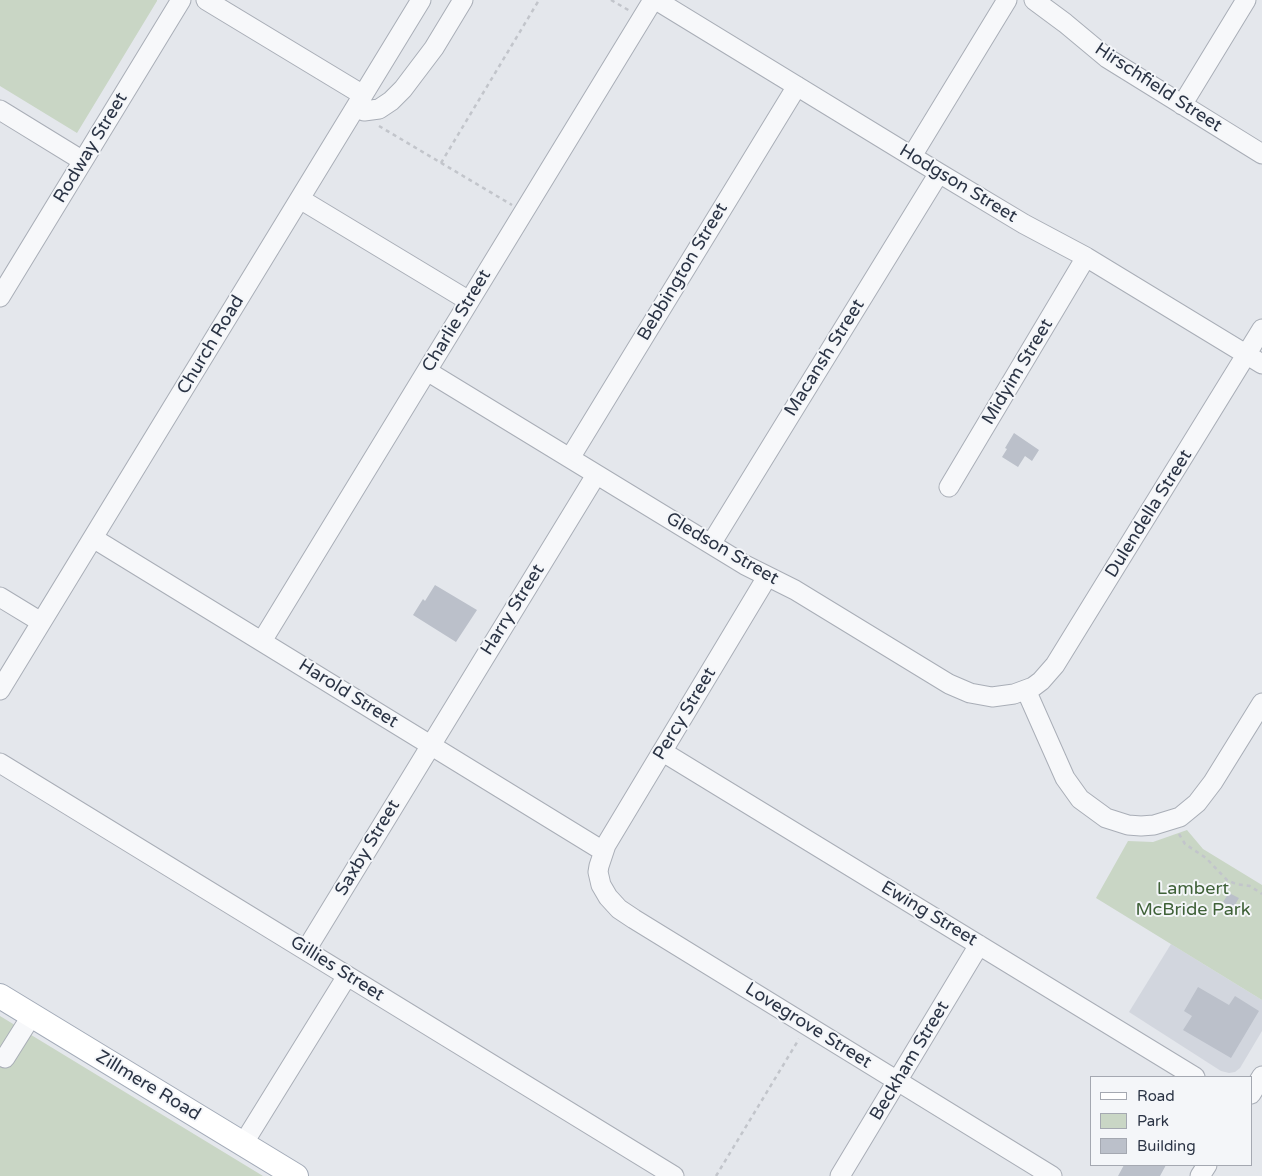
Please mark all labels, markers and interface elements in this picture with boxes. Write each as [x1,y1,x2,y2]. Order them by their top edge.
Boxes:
street label: Hirschfield Street [1090,39,1226,137]
street label: Rodway Street [50,89,132,207]
street label: Hodgson Street [895,140,1021,228]
street label: Bebbington Street [633,199,733,345]
street label: Charlie Street [418,266,496,376]
street label: Church Road [173,292,249,398]
street label: Macansh Street [780,295,870,421]
street label: Midyim Street [978,315,1058,429]
street label: Dulendella Street [1101,446,1197,582]
street label: Gledson Street [662,508,782,590]
street label: Harry Street [476,560,550,660]
street label: Harold Street [294,655,402,733]
street label: Percy Street [649,664,721,764]
street label: Saxby Street [331,796,405,900]
street label: Ewing Street [877,877,981,951]
park label: Lambert McBride Park [1135,878,1251,921]
street label: Gillies Street [286,932,388,1006]
street label: Lovegrove Street [741,978,875,1074]
street label: Beckham Street [866,997,954,1125]
street label: Zillmere Road [92,1046,204,1126]
legend [1090,1076,1252,1166]
text: Road [1137,1087,1175,1105]
text: Park [1137,1112,1169,1130]
text: Building [1137,1137,1196,1155]

